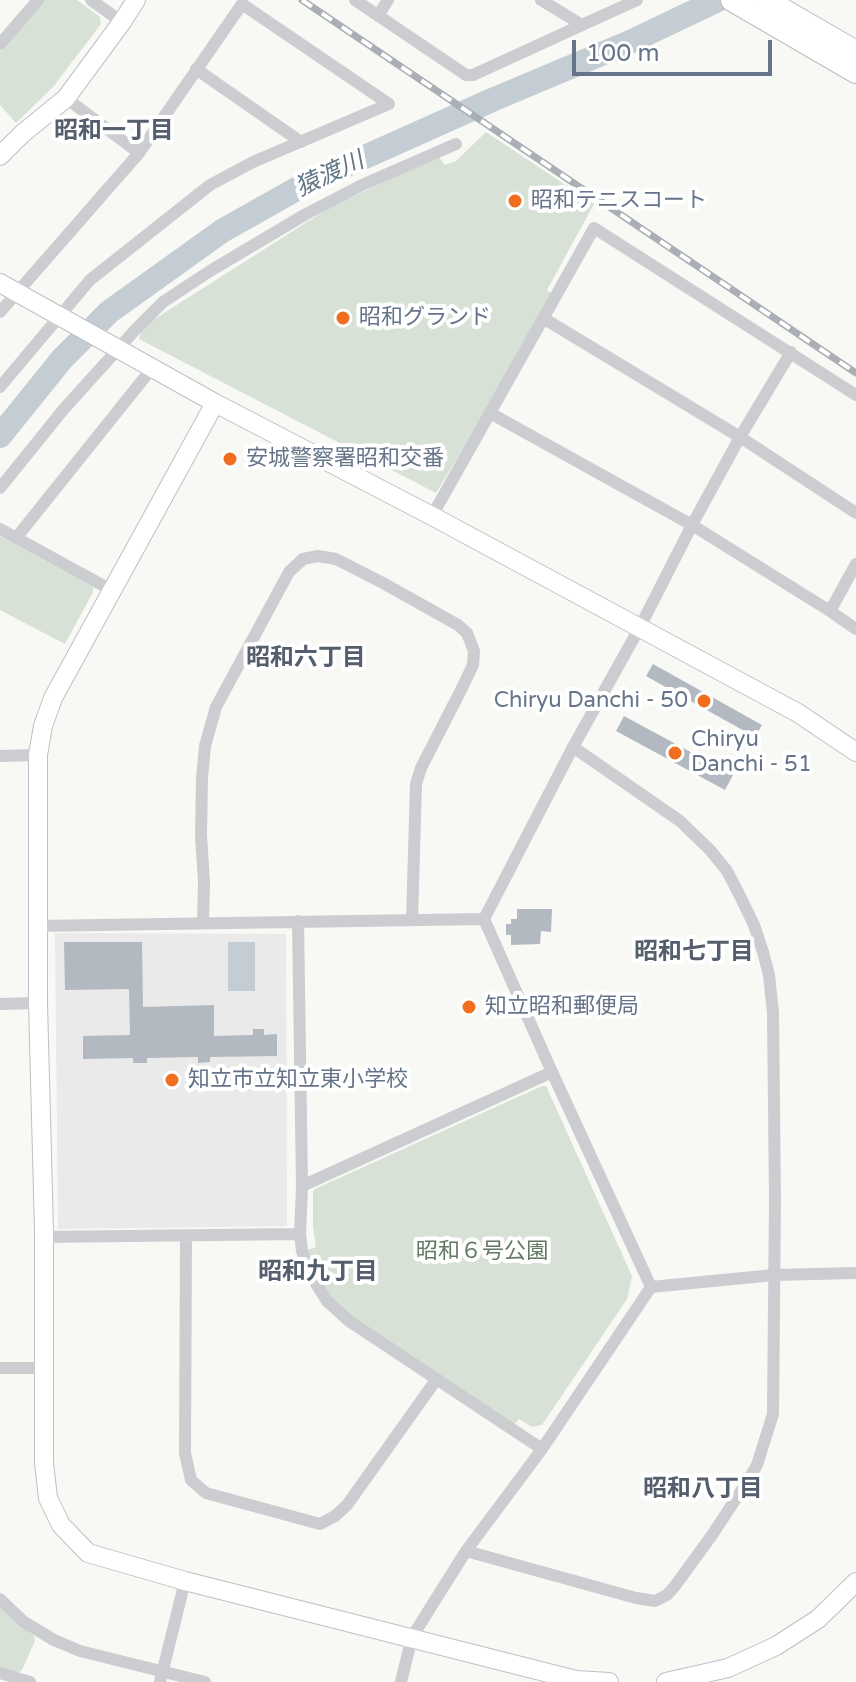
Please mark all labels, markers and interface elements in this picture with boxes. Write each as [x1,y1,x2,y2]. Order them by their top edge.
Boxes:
scale bar [576,24,776,74]
text: 100 m [586,39,660,68]
district label: 昭和一丁目 [54,118,174,146]
water label: 猿渡川 [291,147,369,203]
place label: 昭和テニスコート [531,188,707,214]
marker: 昭和テニスコート [506,192,524,210]
place label: 昭和グランド [359,305,491,331]
marker: 昭和グランド [334,309,352,327]
place label: 安城警察署昭和交番 [246,446,444,472]
marker: 安城警察署昭和交番 [221,450,239,468]
district label: 昭和六丁目 [246,645,366,673]
place label: Chiryu Danchi - 50 [494,688,688,714]
marker: Chiryu Danchi - 50 [695,692,713,710]
place label: Chiryu Danchi - 51 [691,727,812,778]
marker: Chiryu Danchi - 51 [666,744,684,762]
district label: 昭和七丁目 [634,939,754,967]
place label: 知立昭和郵便局 [485,994,639,1020]
marker: 知立昭和郵便局 [460,998,478,1016]
place label: 知立市立知立東小学校 [188,1067,408,1093]
marker: 知立市立知立東小学校 [163,1071,181,1089]
park label: 昭和６号公園 [416,1239,548,1265]
district label: 昭和九丁目 [258,1259,378,1287]
district label: 昭和八丁目 [643,1476,763,1504]

